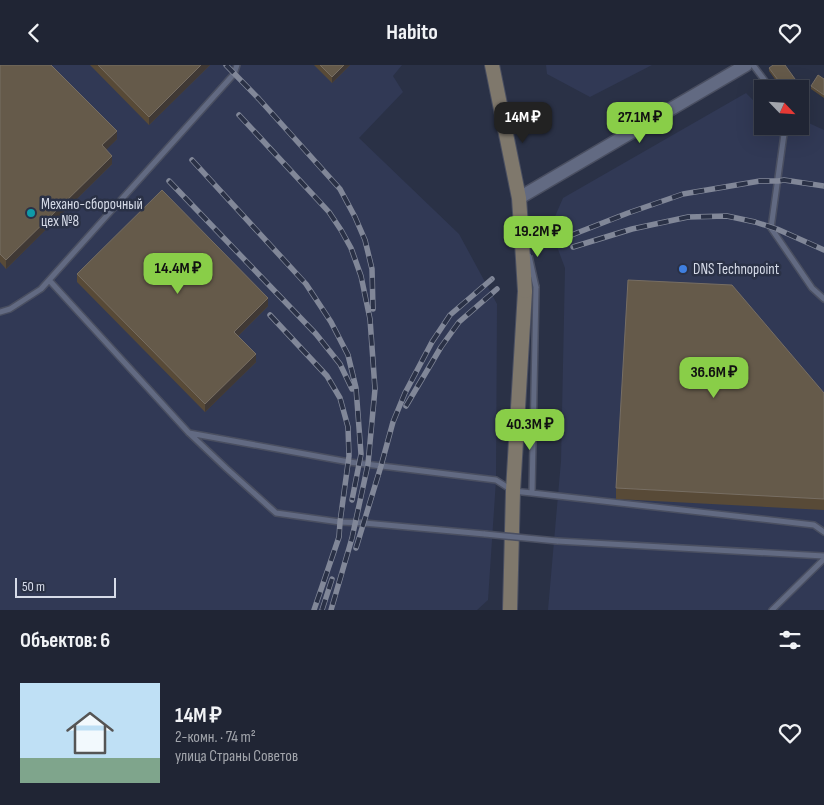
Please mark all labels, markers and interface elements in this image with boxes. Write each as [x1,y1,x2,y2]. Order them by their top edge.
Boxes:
icon: back [20,19,48,47]
text: Habito [386,19,438,46]
icon: heart [776,19,804,47]
north arrow [754,80,809,135]
map controls [754,80,809,135]
pin: 14M ₽ [488,101,558,144]
pin: 27.1M ₽ [594,101,686,144]
text: 14M ₽ [505,108,541,127]
text: 27.1M ₽ [618,108,662,127]
place label: Механо-сборочный цех №8 [41,195,143,231]
marker: Механо-сборочный цех №8 [25,207,37,219]
pin: 19.2M ₽ [492,215,584,258]
text: 19.2M ₽ [515,222,561,241]
pin: 14.4M ₽ [132,253,224,295]
text: 14.4M ₽ [155,259,201,278]
place label: DNS Technopoint [693,260,780,279]
marker: DNS Technopoint [677,263,689,275]
pin: 36.6M ₽ [668,357,760,399]
text: 36.6M ₽ [690,363,738,382]
pin: 40.3M ₽ [484,409,576,451]
text: 40.3M ₽ [506,415,554,434]
scale bar [15,575,116,598]
text: 50 m [22,578,45,595]
icon: filters [776,626,804,654]
text: Объектов: 6 [20,628,110,653]
icon: home [60,703,120,763]
text: 14M ₽ [175,703,222,728]
icon: heart [776,719,804,747]
text: 2-комн. · 74 m² [175,728,256,747]
text: улица Страны Советов [175,747,298,766]

